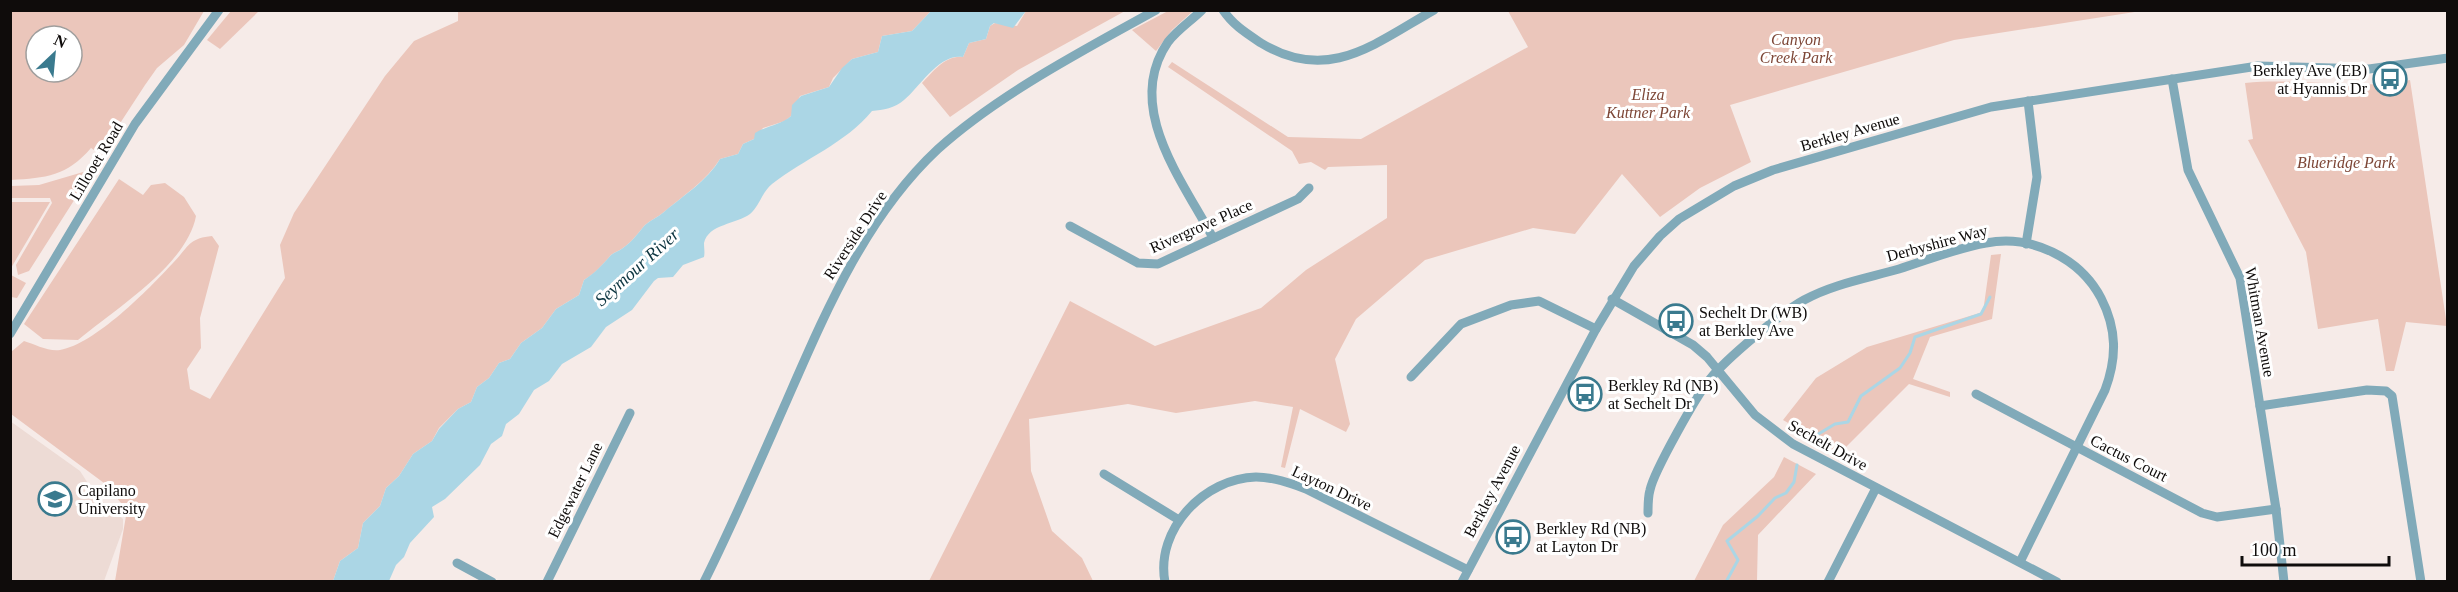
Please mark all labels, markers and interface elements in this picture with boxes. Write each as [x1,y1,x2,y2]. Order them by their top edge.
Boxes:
north arrow [24,24,84,84]
text: N [51,31,70,51]
park label: Canyon Creek Park [1760,31,1833,66]
bus stop icon: Berkley Ave (EB) at Hyannis Dr [2372,61,2408,97]
place label: Berkley Ave (EB) at Hyannis Dr [2253,62,2368,98]
park label: Eliza Kuttner Park [1605,86,1691,121]
street label: Berkley Avenue [1798,110,1902,155]
street label: Lillooet Road [66,119,126,203]
park label: Blueridge Park [2297,154,2396,172]
street label: Riverside Drive [820,188,890,282]
street label: Rivergrove Place [1147,196,1255,257]
street label: Derbyshire Way [1885,221,1990,266]
water label: Seymour River [591,223,684,310]
street label: Whitman Avenue [2242,266,2278,378]
bus stop icon: Sechelt Dr (WB) at Berkley Ave [1658,303,1694,339]
place label: Sechelt Dr (WB) at Berkley Ave [1699,304,1807,340]
bus stop icon: Berkley Rd (NB) at Sechelt Dr [1567,376,1603,412]
place label: Berkley Rd (NB) at Sechelt Dr [1608,377,1718,412]
street label: Sechelt Drive [1786,416,1870,474]
street label: Cactus Court [2088,431,2171,485]
street label: Edgewater Lane [544,439,606,541]
street label: Berkley Avenue [1460,442,1524,541]
street label: Layton Drive [1289,462,1374,515]
school or university icon: Capilano University [37,481,73,517]
place label: Capilano University [78,482,146,518]
bus stop icon: Berkley Rd (NB) at Layton Dr [1495,519,1531,555]
place label: Berkley Rd (NB) at Layton Dr [1536,520,1646,556]
scale bar [2242,529,2389,567]
text: 100 m [2251,540,2297,560]

